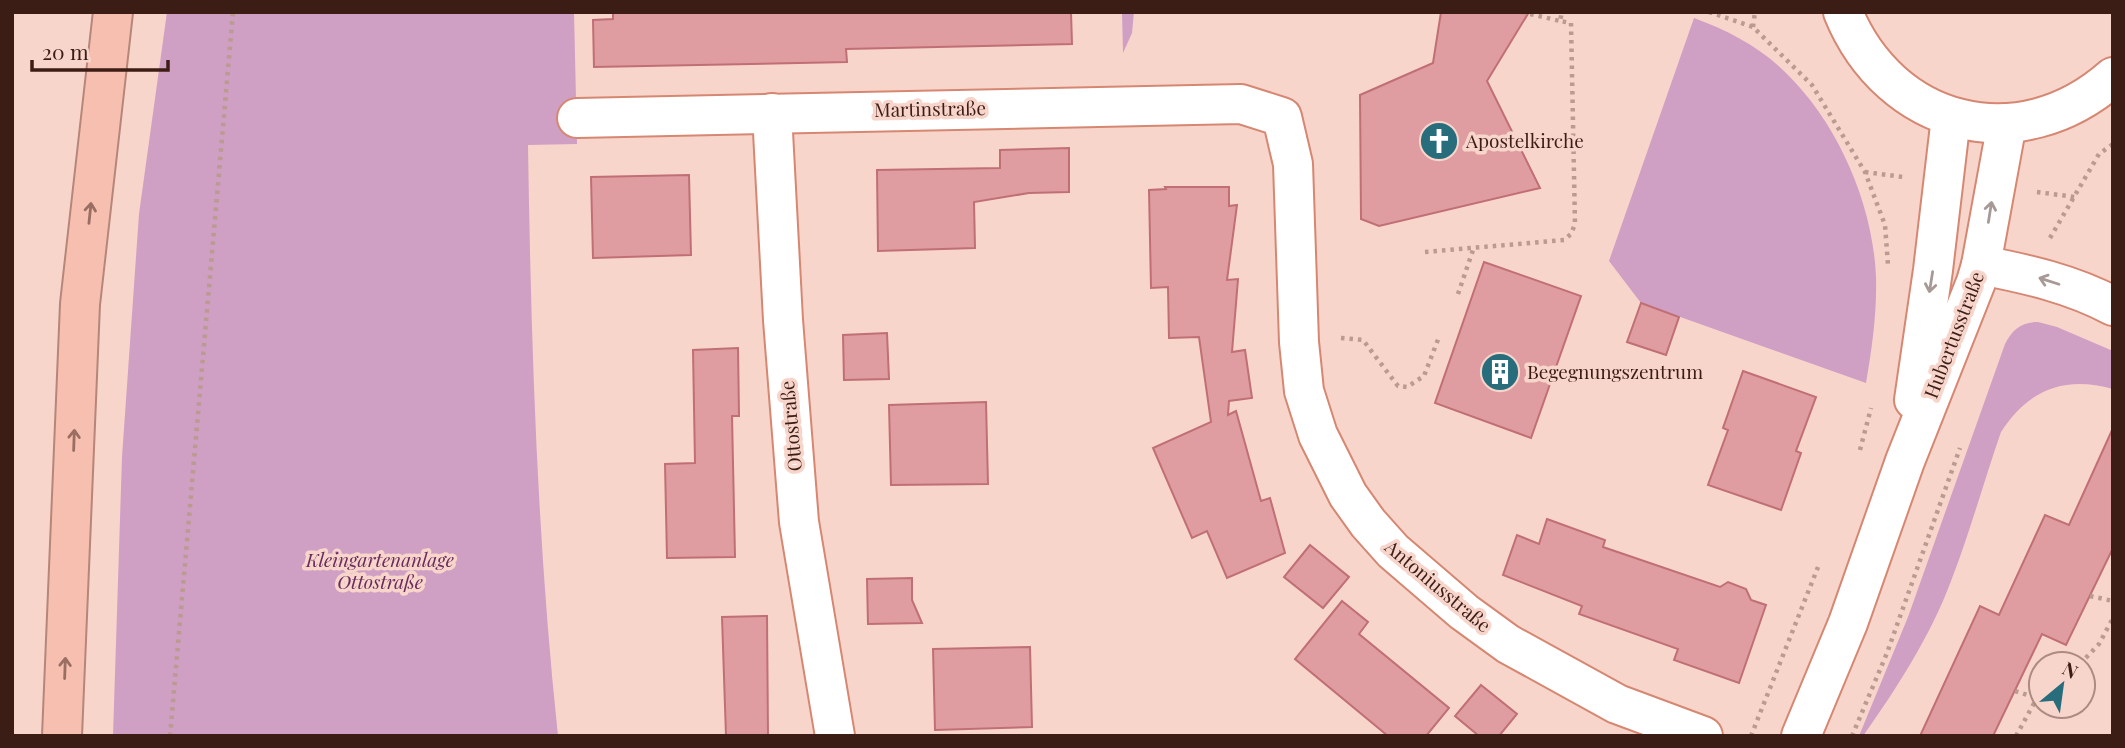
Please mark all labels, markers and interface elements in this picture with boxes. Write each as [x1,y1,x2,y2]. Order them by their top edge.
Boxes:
scale bar [32,28,168,72]
text: 20 m [42,37,89,65]
street label: Martinstraße [874,94,986,122]
church icon: Apostelkirche [1418,120,1460,162]
place label: Apostelkirche [1465,127,1584,153]
one-way arrow [1984,201,1997,224]
one-way arrow [84,203,97,225]
street label: Hubertusstraße [1917,267,1989,402]
one-way arrow [1924,270,1937,293]
one-way arrow [2039,273,2061,286]
building icon: Begegnungszentrum [1479,351,1521,393]
place label: Begegnungszentrum [1527,358,1703,384]
street label: Ottostraße [773,380,807,473]
one-way arrow [68,429,81,452]
street label: Antoniusstraße [1379,533,1497,637]
park label: Kleingartenanlage Ottostraße [305,546,454,594]
north arrow [2027,650,2097,720]
text: N [2058,655,2083,684]
one-way arrow [59,656,72,679]

